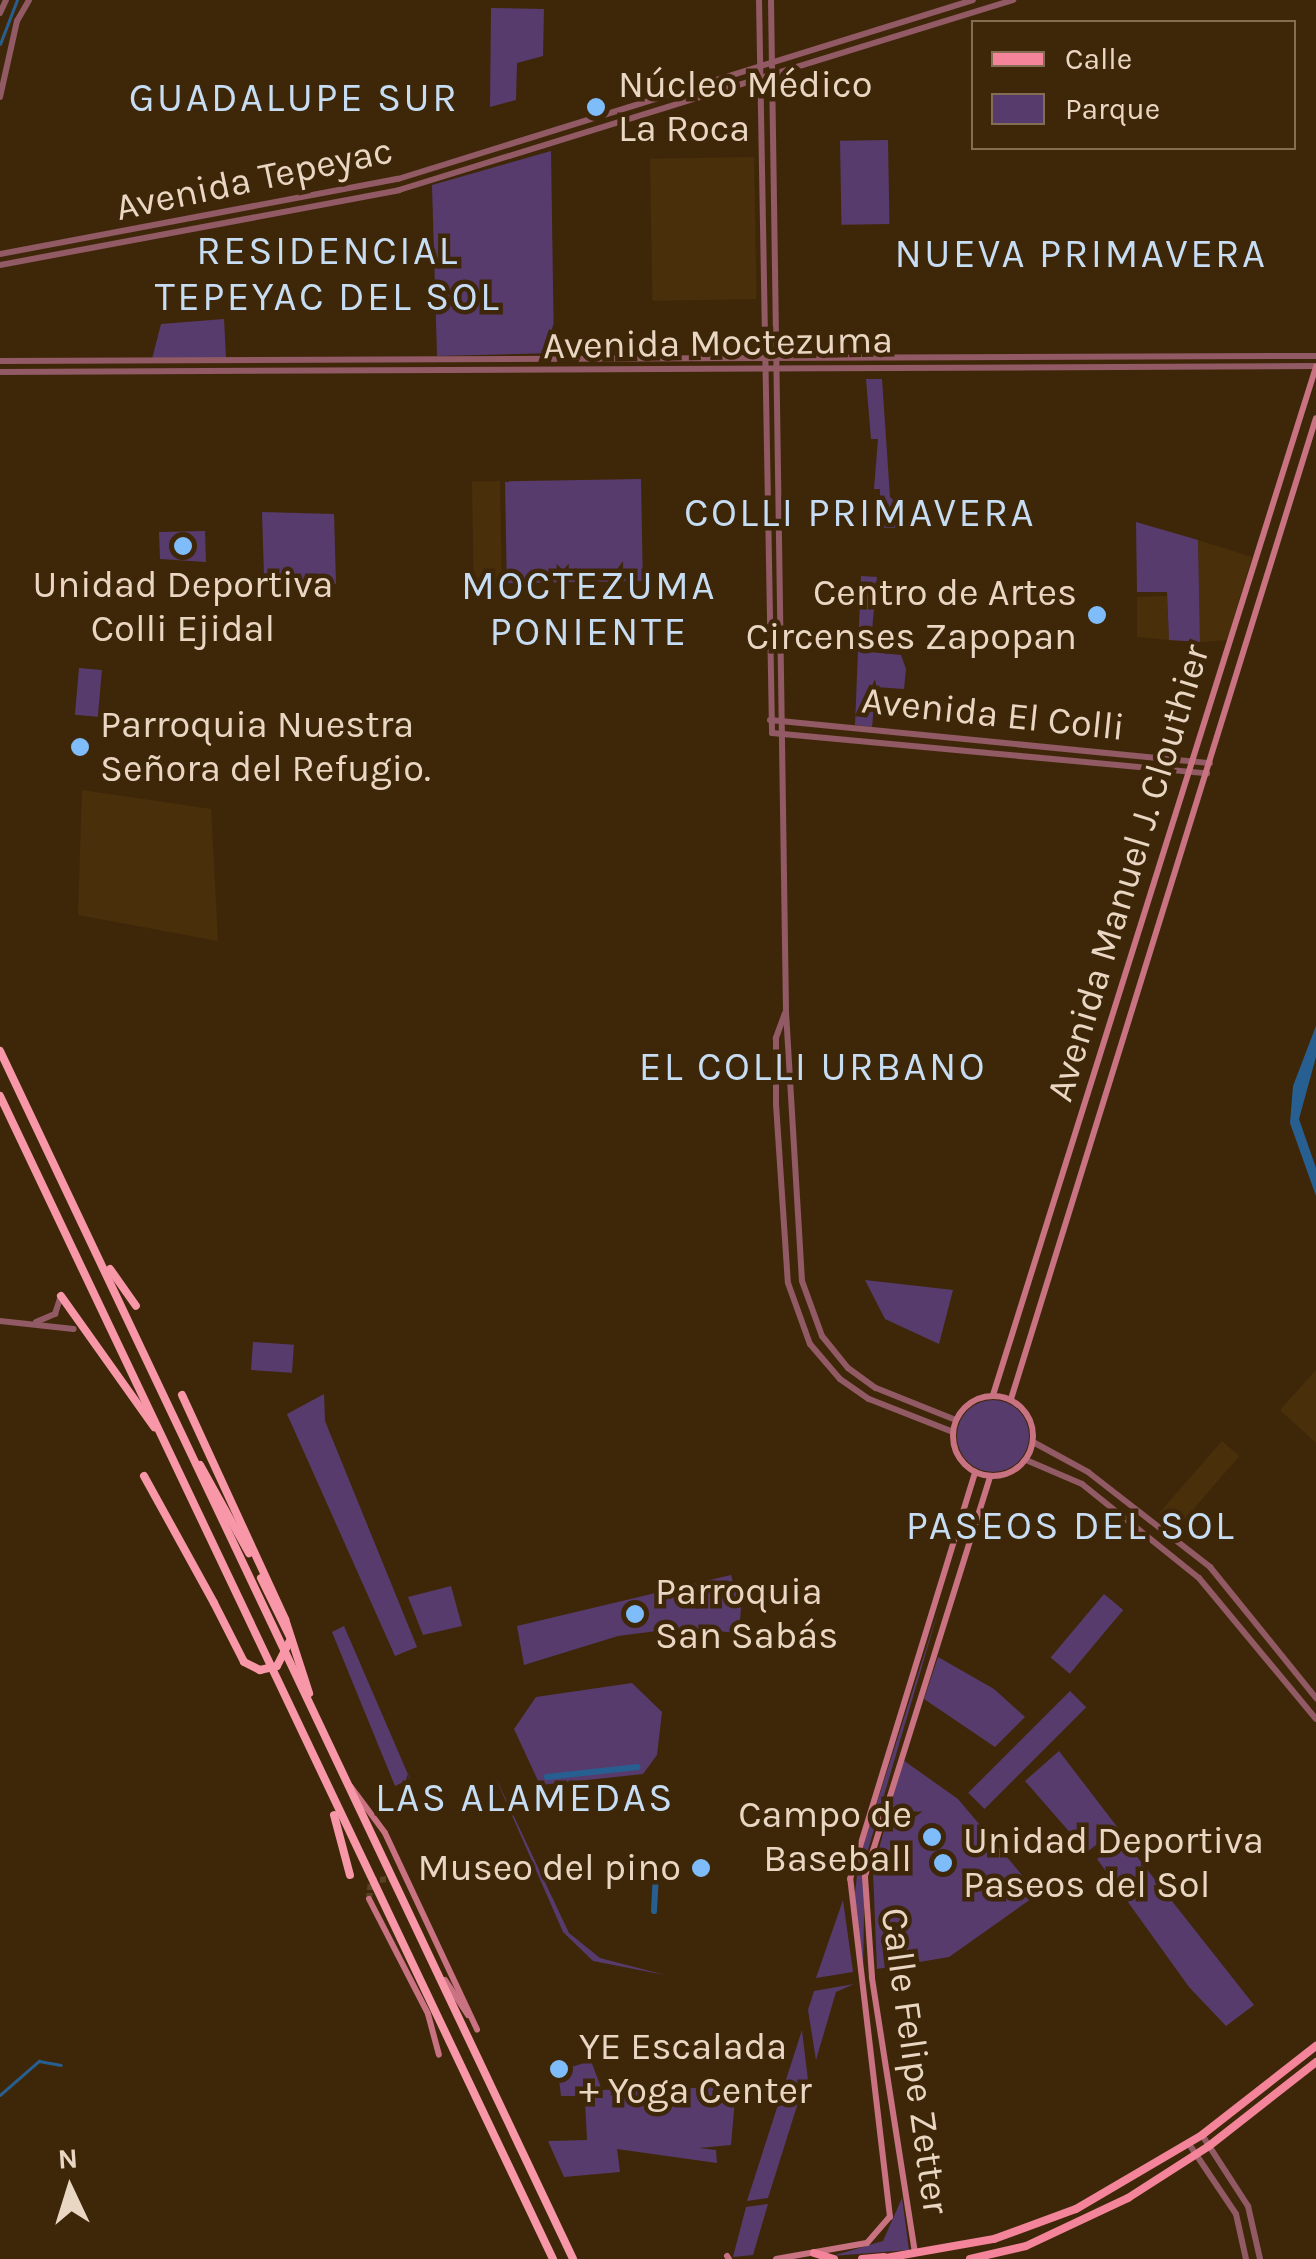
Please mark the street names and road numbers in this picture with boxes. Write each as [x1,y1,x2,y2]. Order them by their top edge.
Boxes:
street label: Avenida Tepeyac [111,127,397,231]
street label: Avenida Moctezuma [543,317,893,369]
street label: Avenida Manuel J. Clouthier [1037,639,1219,1107]
street label: Avenida El Colli [859,678,1127,750]
street label: Calle Felipe Zetter [871,1905,959,2217]

